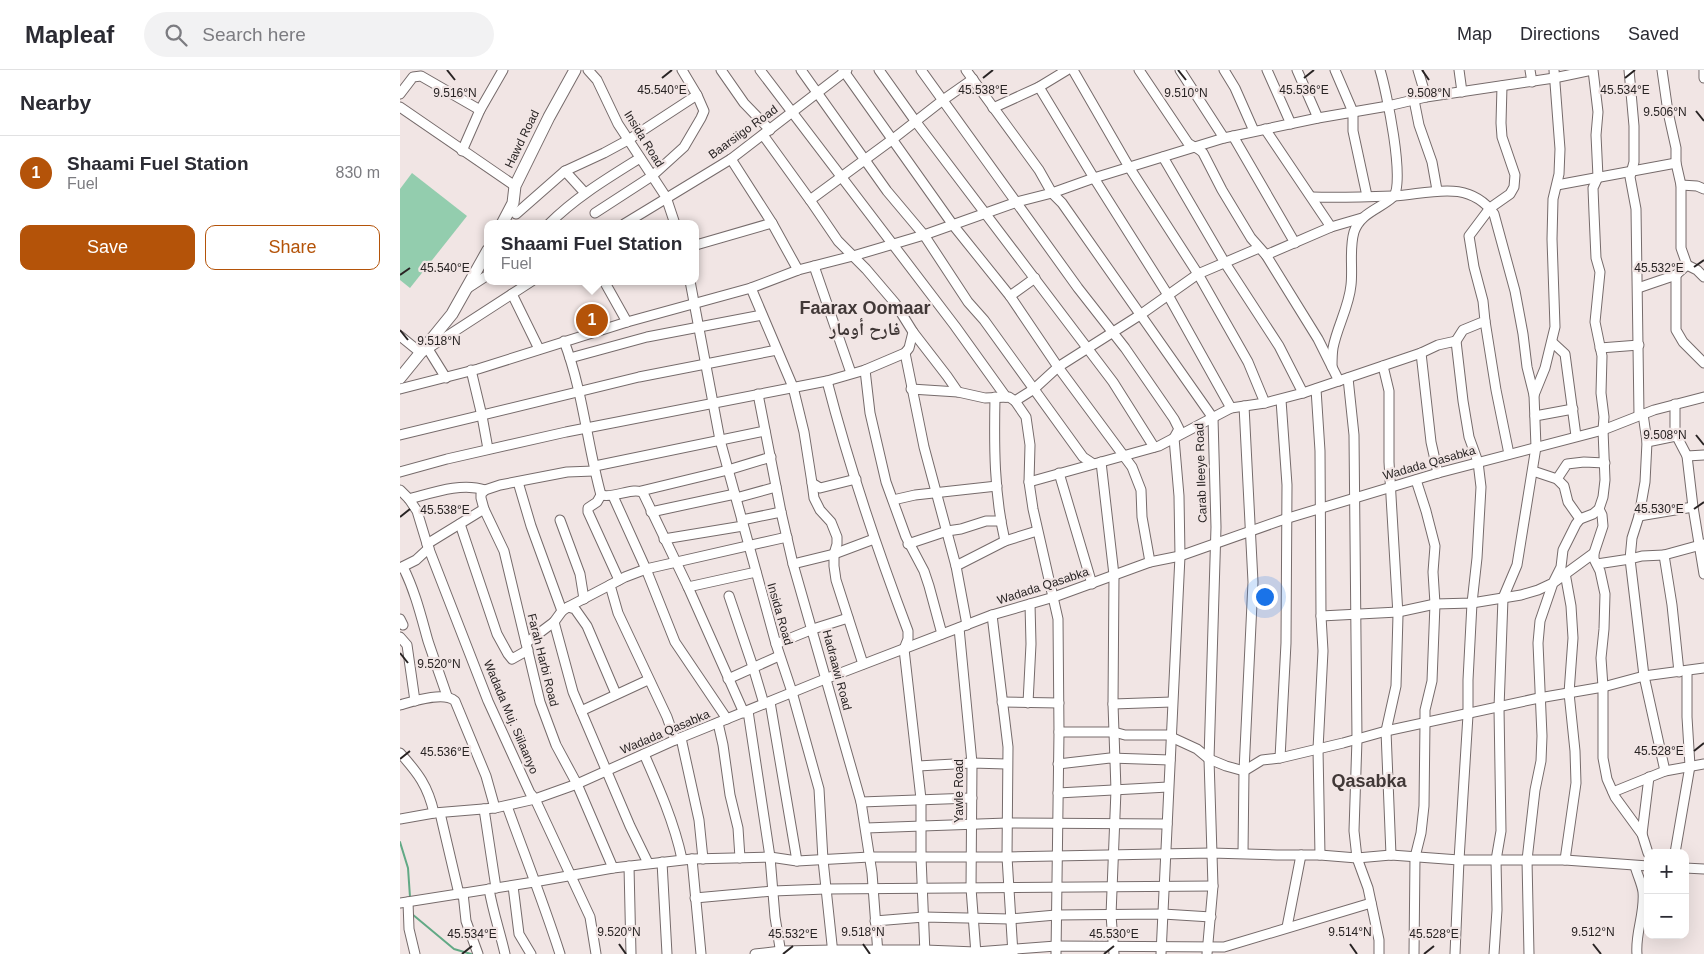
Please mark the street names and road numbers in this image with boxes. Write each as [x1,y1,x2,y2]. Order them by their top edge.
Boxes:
street label: Baarsiigo Road [706,102,780,162]
street label: Hawd Road [502,108,542,170]
street label: Insida Road [621,108,667,170]
street label: Carab Ileeye Road [1192,423,1210,523]
street label: Wadada Qasabka [1381,443,1477,483]
street label: Wadada Qasabka [995,564,1091,607]
street label: Insida Road [764,581,796,647]
street label: Farah Harbi Road [525,612,561,708]
street label: Hadraawi Road [820,628,854,712]
street label: Wadada Muj. Siilaanyo [481,658,541,776]
street label: Wadada Qasabka [618,707,712,757]
street label: Yawle Road [952,759,966,823]

